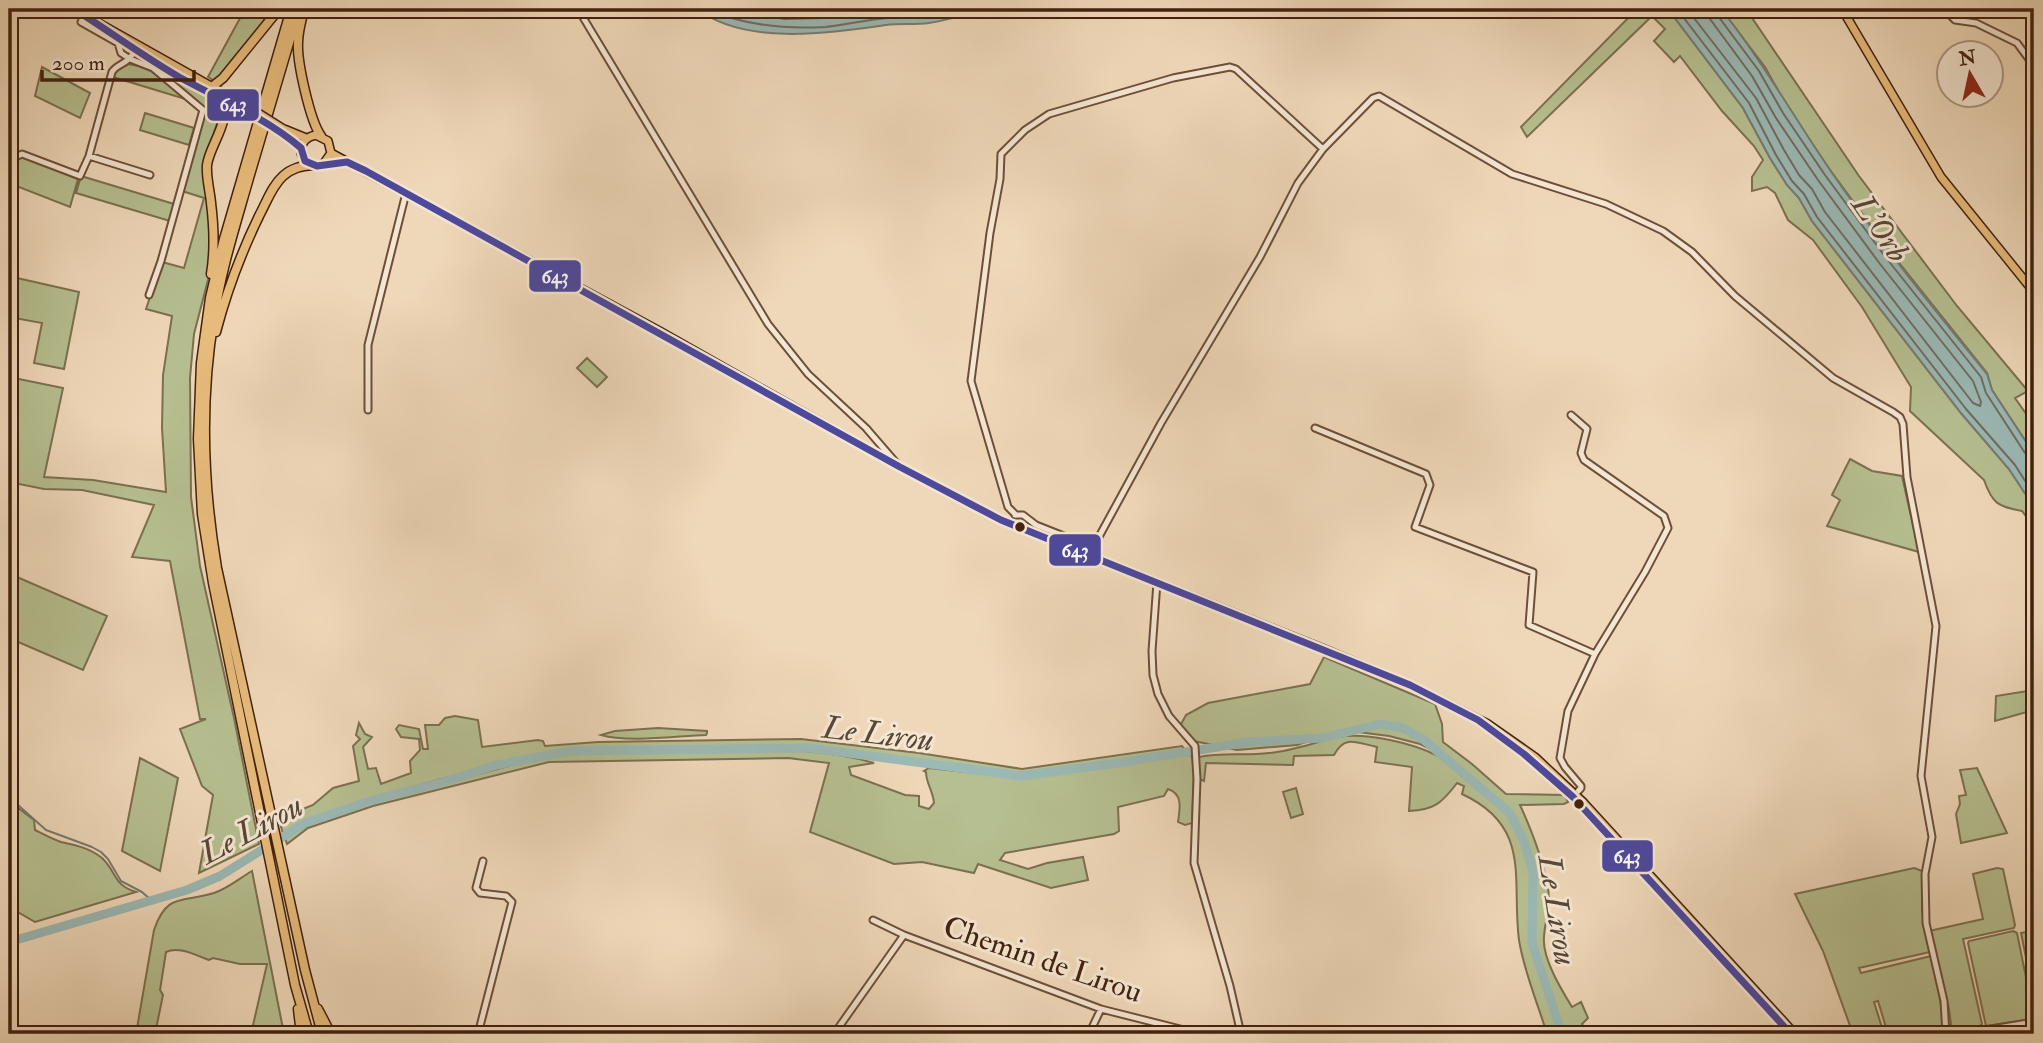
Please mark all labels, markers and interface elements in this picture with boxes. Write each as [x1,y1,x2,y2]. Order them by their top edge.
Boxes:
scale bar [42,38,194,82]
north arrow [1934,38,2004,108]
text: N [1956,45,1979,72]
text: 200 m [52,50,105,77]
line badge: 643 [206,88,260,122]
text: 643 [219,93,247,117]
water label: L'Orb [1841,185,1918,270]
line badge: 643 [528,259,582,293]
text: 643 [541,265,569,289]
unlabelled marker [1013,520,1027,534]
line badge: 643 [1048,533,1102,567]
text: 643 [1061,539,1089,563]
water label: Le Lirou [818,707,935,761]
water label: Le Lirou [191,786,310,875]
unlabelled marker [1572,797,1586,811]
line badge: 643 [1601,839,1654,873]
text: 643 [1613,845,1641,869]
water label: Le Lirou [1528,850,1585,968]
street label: Chemin de Lirou [939,908,1147,1011]

